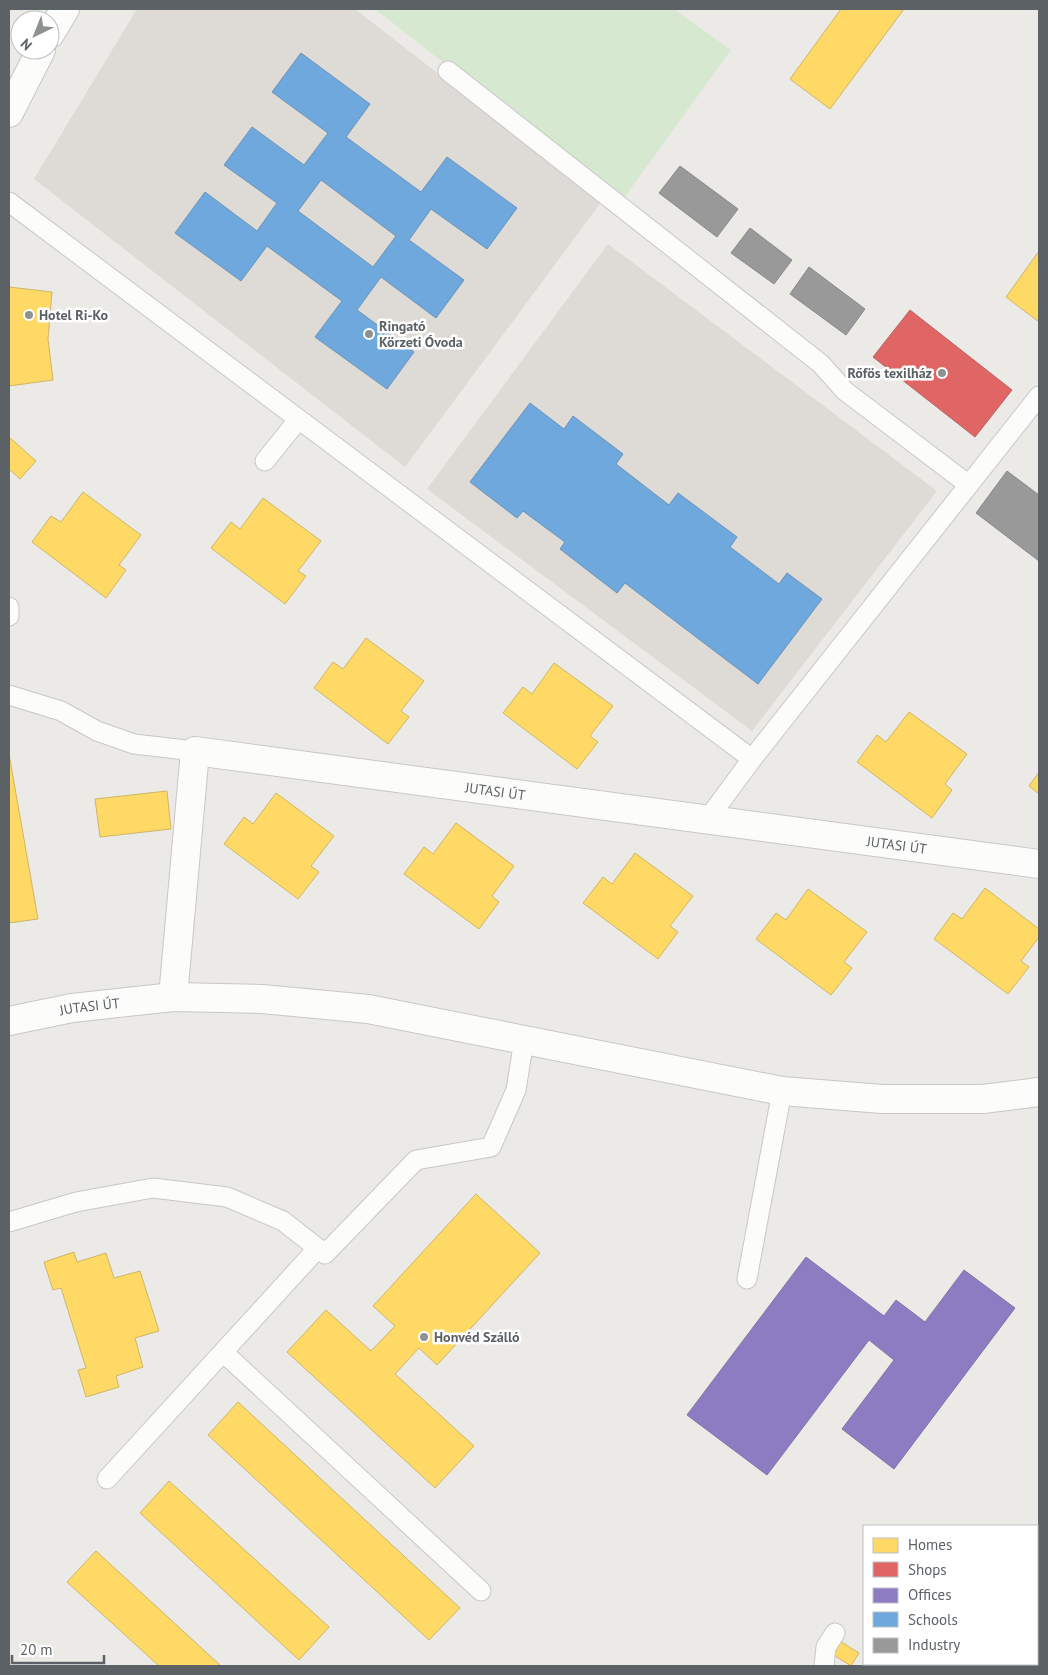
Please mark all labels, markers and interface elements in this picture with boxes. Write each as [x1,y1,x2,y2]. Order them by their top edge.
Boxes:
north arrow [10,10,60,60]
text: N [17,35,36,54]
place label: Hotel Ri-Ko [39,306,108,324]
marker: Hotel Ri-Ko [23,309,35,321]
place label: Ringató Körzeti Óvoda [379,317,463,351]
marker: Ringató Körzeti Óvoda [363,328,375,340]
place label: Rőfös texilház [847,364,932,382]
marker: Rőfös texilház [936,367,948,379]
street label: JUTASI ÚT [463,778,527,804]
street label: JUTASI ÚT [865,832,928,858]
street label: JUTASI ÚT [57,994,121,1020]
place label: Honvéd Szálló [434,1328,520,1346]
marker: Honvéd Szálló [418,1331,430,1343]
legend [863,1525,1038,1665]
text: Homes [908,1535,952,1554]
text: Shops [908,1560,947,1579]
text: Offices [908,1585,952,1604]
text: Schools [908,1610,958,1629]
scale bar [12,1632,105,1664]
text: Industry [908,1635,960,1654]
text: 20 m [20,1640,53,1659]

